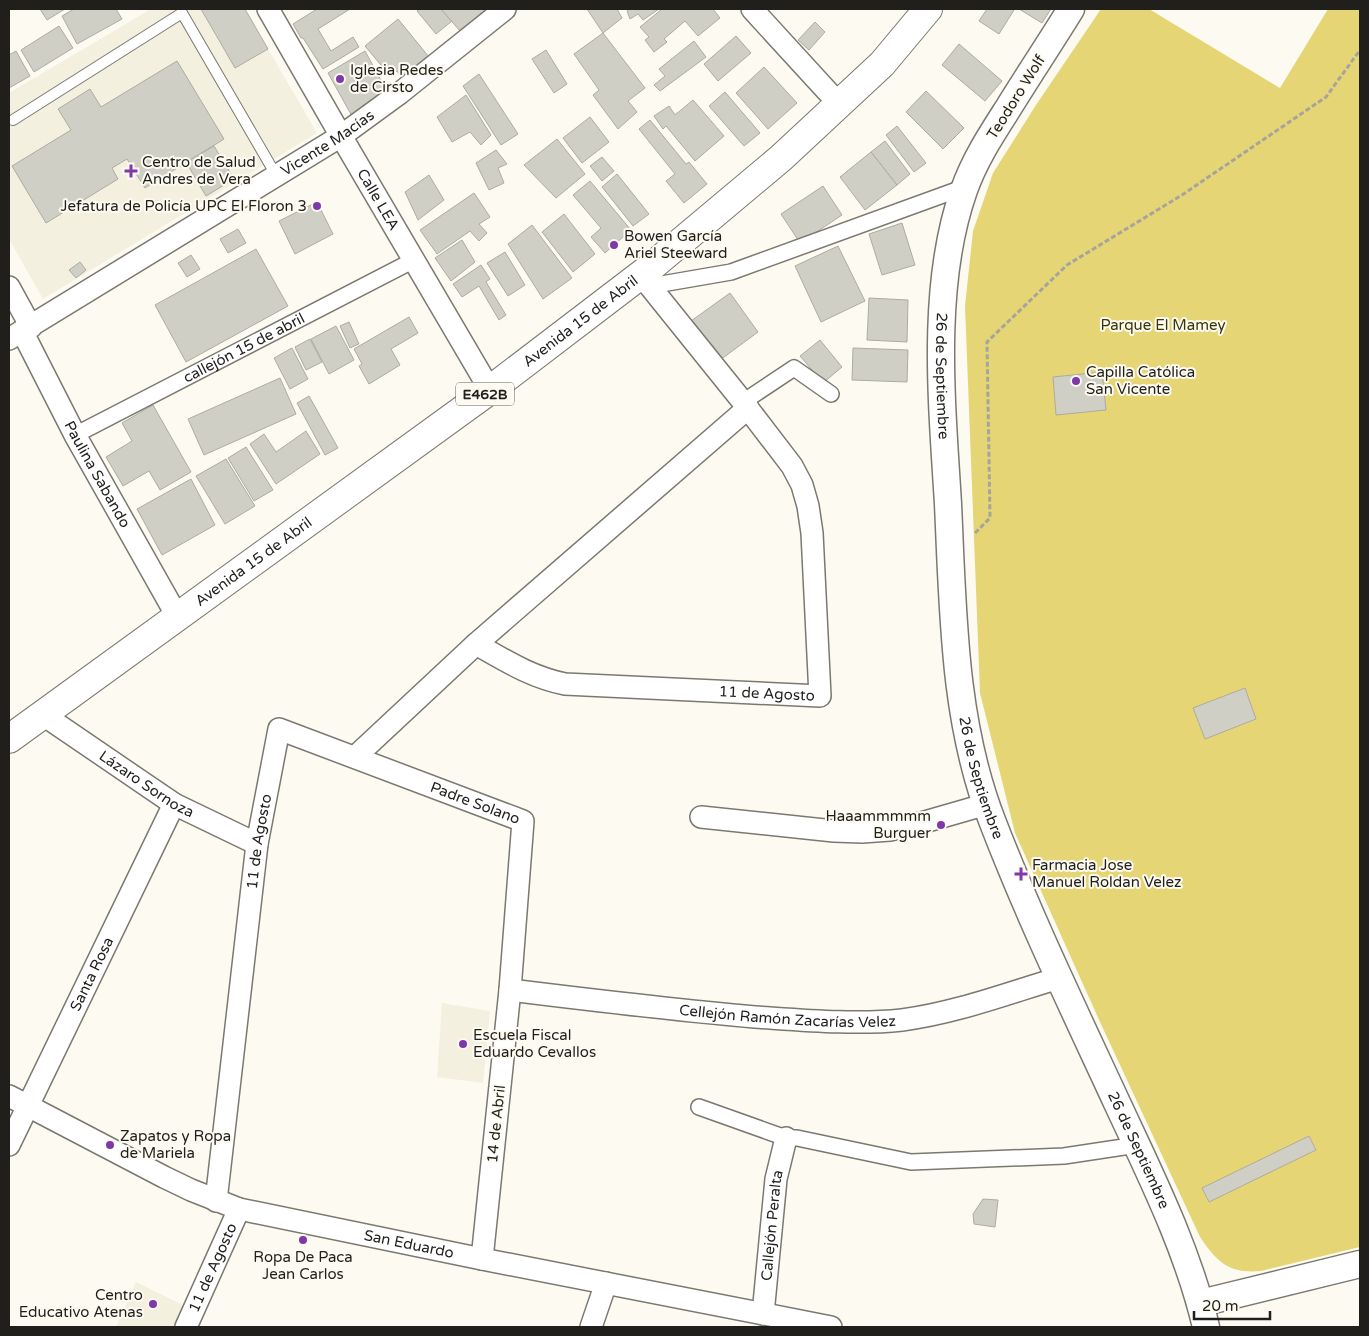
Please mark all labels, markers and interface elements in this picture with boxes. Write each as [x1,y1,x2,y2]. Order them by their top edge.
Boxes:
street label: Teodoro Wolf [983,51,1049,142]
place label: Iglesia Redes de Cirsto [350,61,443,96]
marker: Iglesia Redes de Cirsto [334,73,346,85]
street label: Vicente Macías [277,106,378,180]
place label: Centro de Salud Andres de Vera [142,153,256,188]
marker: Centro de Salud Andres de Vera [124,164,138,178]
street label: Calle LEA [353,165,403,233]
place label: Jefatura de Policía UPC El Floron 3 [61,197,307,215]
marker: Jefatura de Policía UPC El Floron 3 [311,200,323,212]
place label: Bowen García Ariel Steeward [624,227,727,262]
marker: Bowen García Ariel Steeward [608,239,620,251]
street label: Avenida 15 de Abril [519,271,642,371]
street label: callejón 15 de abril [180,309,308,387]
street label: 26 de Septiembre [932,312,953,440]
park label: Parque El Mamey [1101,316,1226,334]
place label: Capilla Católica San Vicente [1086,363,1195,398]
marker: Capilla Católica San Vicente [1070,375,1082,387]
road number: E462B [456,382,514,406]
street label: Paulina Sabando [60,418,134,531]
street label: Avenida 15 de Abril [191,513,315,610]
street label: 11 de Agosto [718,682,815,705]
street label: 26 de Septiembre [955,715,1007,842]
street label: Lázaro Sornoza [96,747,197,821]
street label: Padre Solano [428,778,522,828]
street label: 11 de Agosto [243,792,275,890]
place label: Haaammmmm Burguer [826,807,931,842]
marker: Haaammmmm Burguer [935,819,947,831]
place label: Farmacia Jose Manuel Roldan Velez [1032,856,1182,891]
marker: Farmacia Jose Manuel Roldan Velez [1014,867,1028,881]
street label: Santa Rosa [66,934,117,1014]
street label: Cellejón Ramón Zacarías Velez [678,1001,897,1031]
place label: Escuela Fiscal Eduardo Cevallos [473,1026,596,1061]
marker: Escuela Fiscal Eduardo Cevallos [457,1038,469,1050]
street label: 14 de Abril [483,1084,509,1164]
street label: 26 de Septiembre [1104,1089,1173,1211]
place label: Zapatos y Ropa de Mariela [120,1127,231,1162]
marker: Zapatos y Ropa de Mariela [104,1139,116,1151]
street label: Callejón Peralta [757,1168,787,1282]
street label: 11 de Agosto [185,1220,241,1315]
street label: San Eduardo [362,1226,455,1262]
marker: Ropa De Paca Jean Carlos [297,1234,309,1246]
place label: Ropa De Paca Jean Carlos [253,1248,353,1283]
place label: Centro Educativo Atenas [19,1286,143,1321]
scale bar [1194,1288,1270,1320]
text: 20 m [1202,1297,1239,1315]
marker: Centro Educativo Atenas [147,1298,159,1310]

